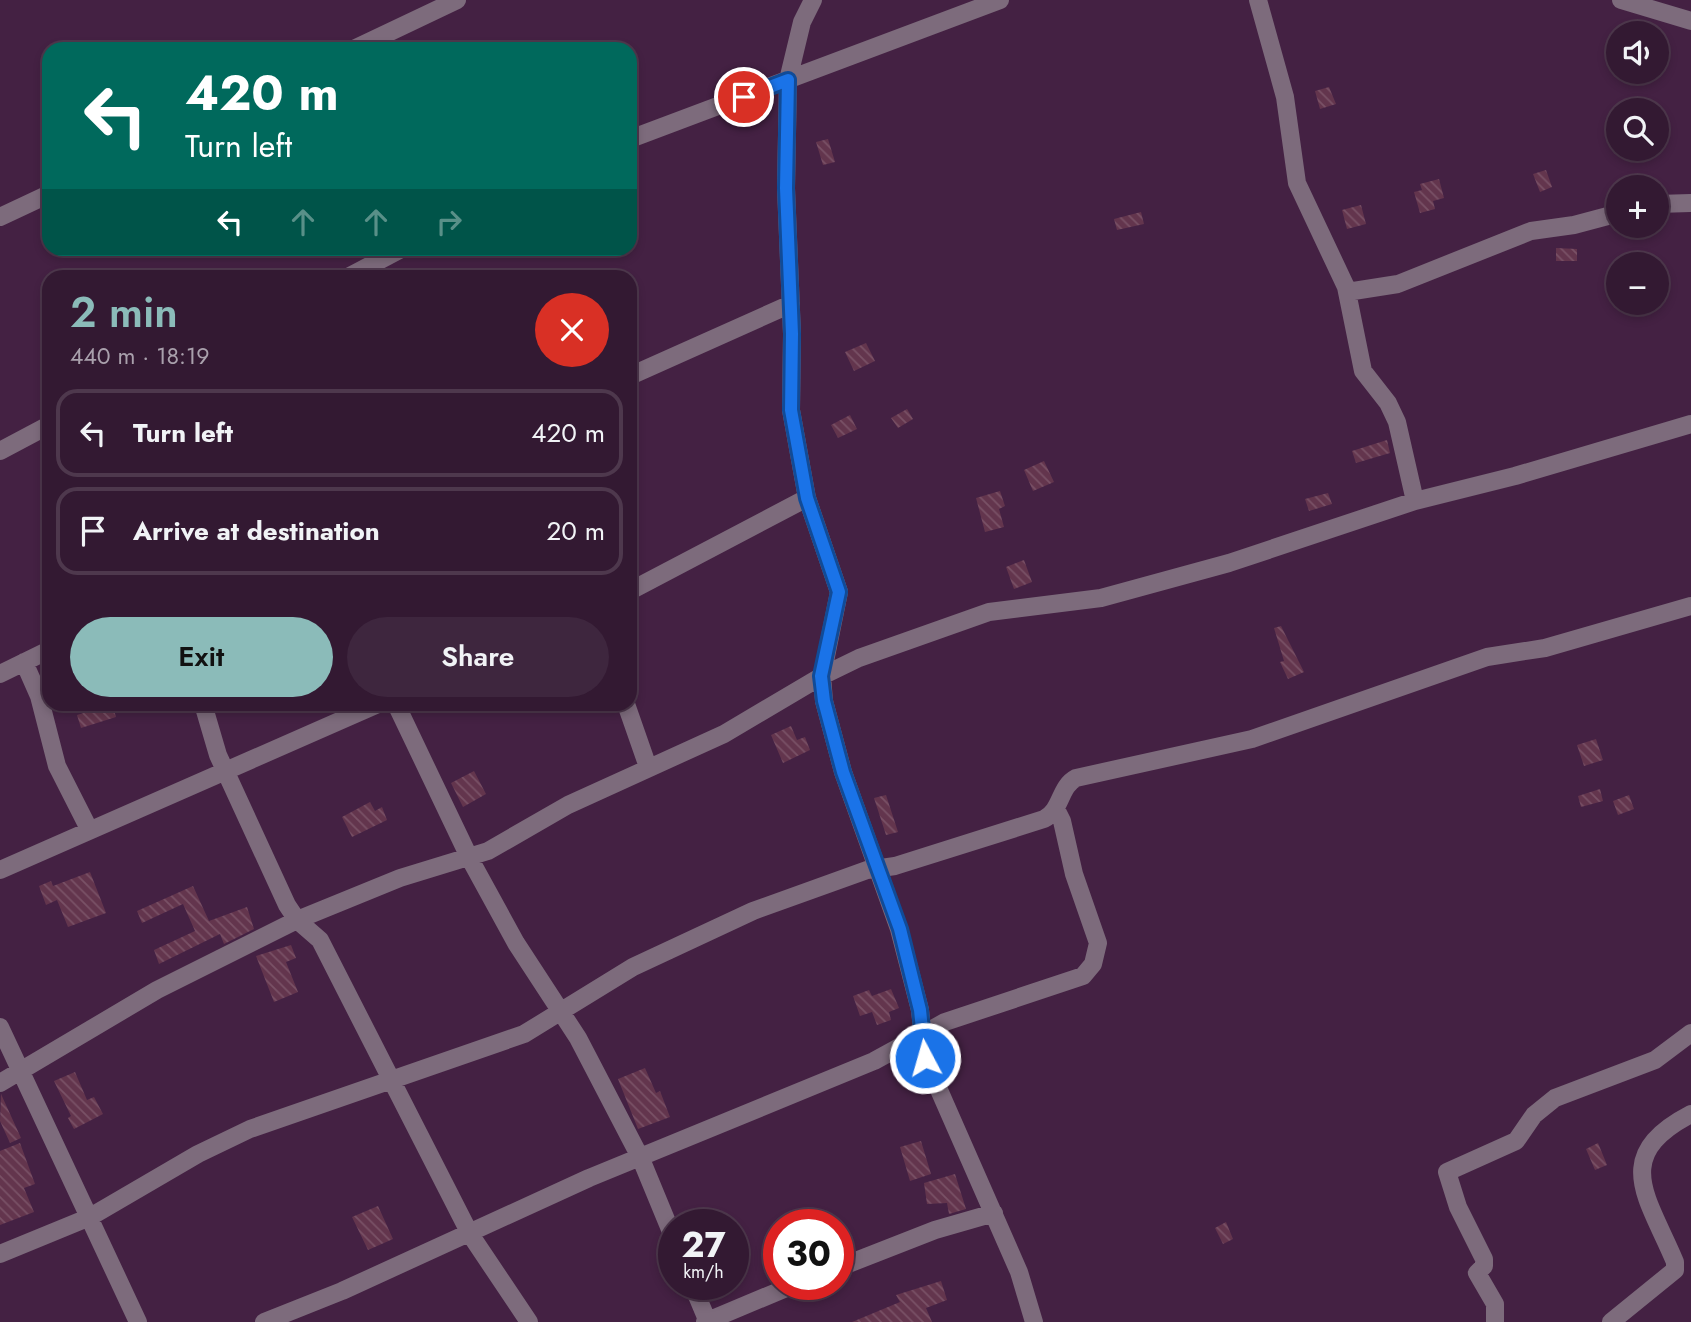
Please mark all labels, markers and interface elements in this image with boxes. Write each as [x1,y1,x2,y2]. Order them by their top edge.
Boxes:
map controls [1606,21,1669,315]
button: sound [1606,21,1669,84]
text: 420 m [185,58,339,128]
pin [714,67,774,127]
icon: left [70,70,161,161]
icon: arrive [725,78,763,116]
button: search [1606,98,1669,161]
text: Turn left [185,123,292,169]
button: + [1606,175,1669,238]
icon: left [211,203,249,241]
icon: ahead [284,203,322,241]
icon: ahead [357,203,395,241]
icon: right [430,203,468,241]
button: − [1606,252,1669,315]
text: 2 min [70,282,178,343]
button: close [535,293,609,367]
text: 440 m · 18:19 [70,339,210,373]
icon: left [74,414,112,452]
text: Turn left [133,414,233,452]
text: 420 m [531,414,605,452]
icon: arrive [74,512,112,550]
text: Arrive at destination [133,512,380,550]
text: 20 m [547,512,605,550]
button: Exit [70,617,333,697]
button: Share [347,617,609,697]
position arrow [888,1021,962,1095]
speed limit sign: 30 [763,1209,854,1300]
text: 27 [681,1220,726,1270]
text: km/h [683,1259,724,1285]

